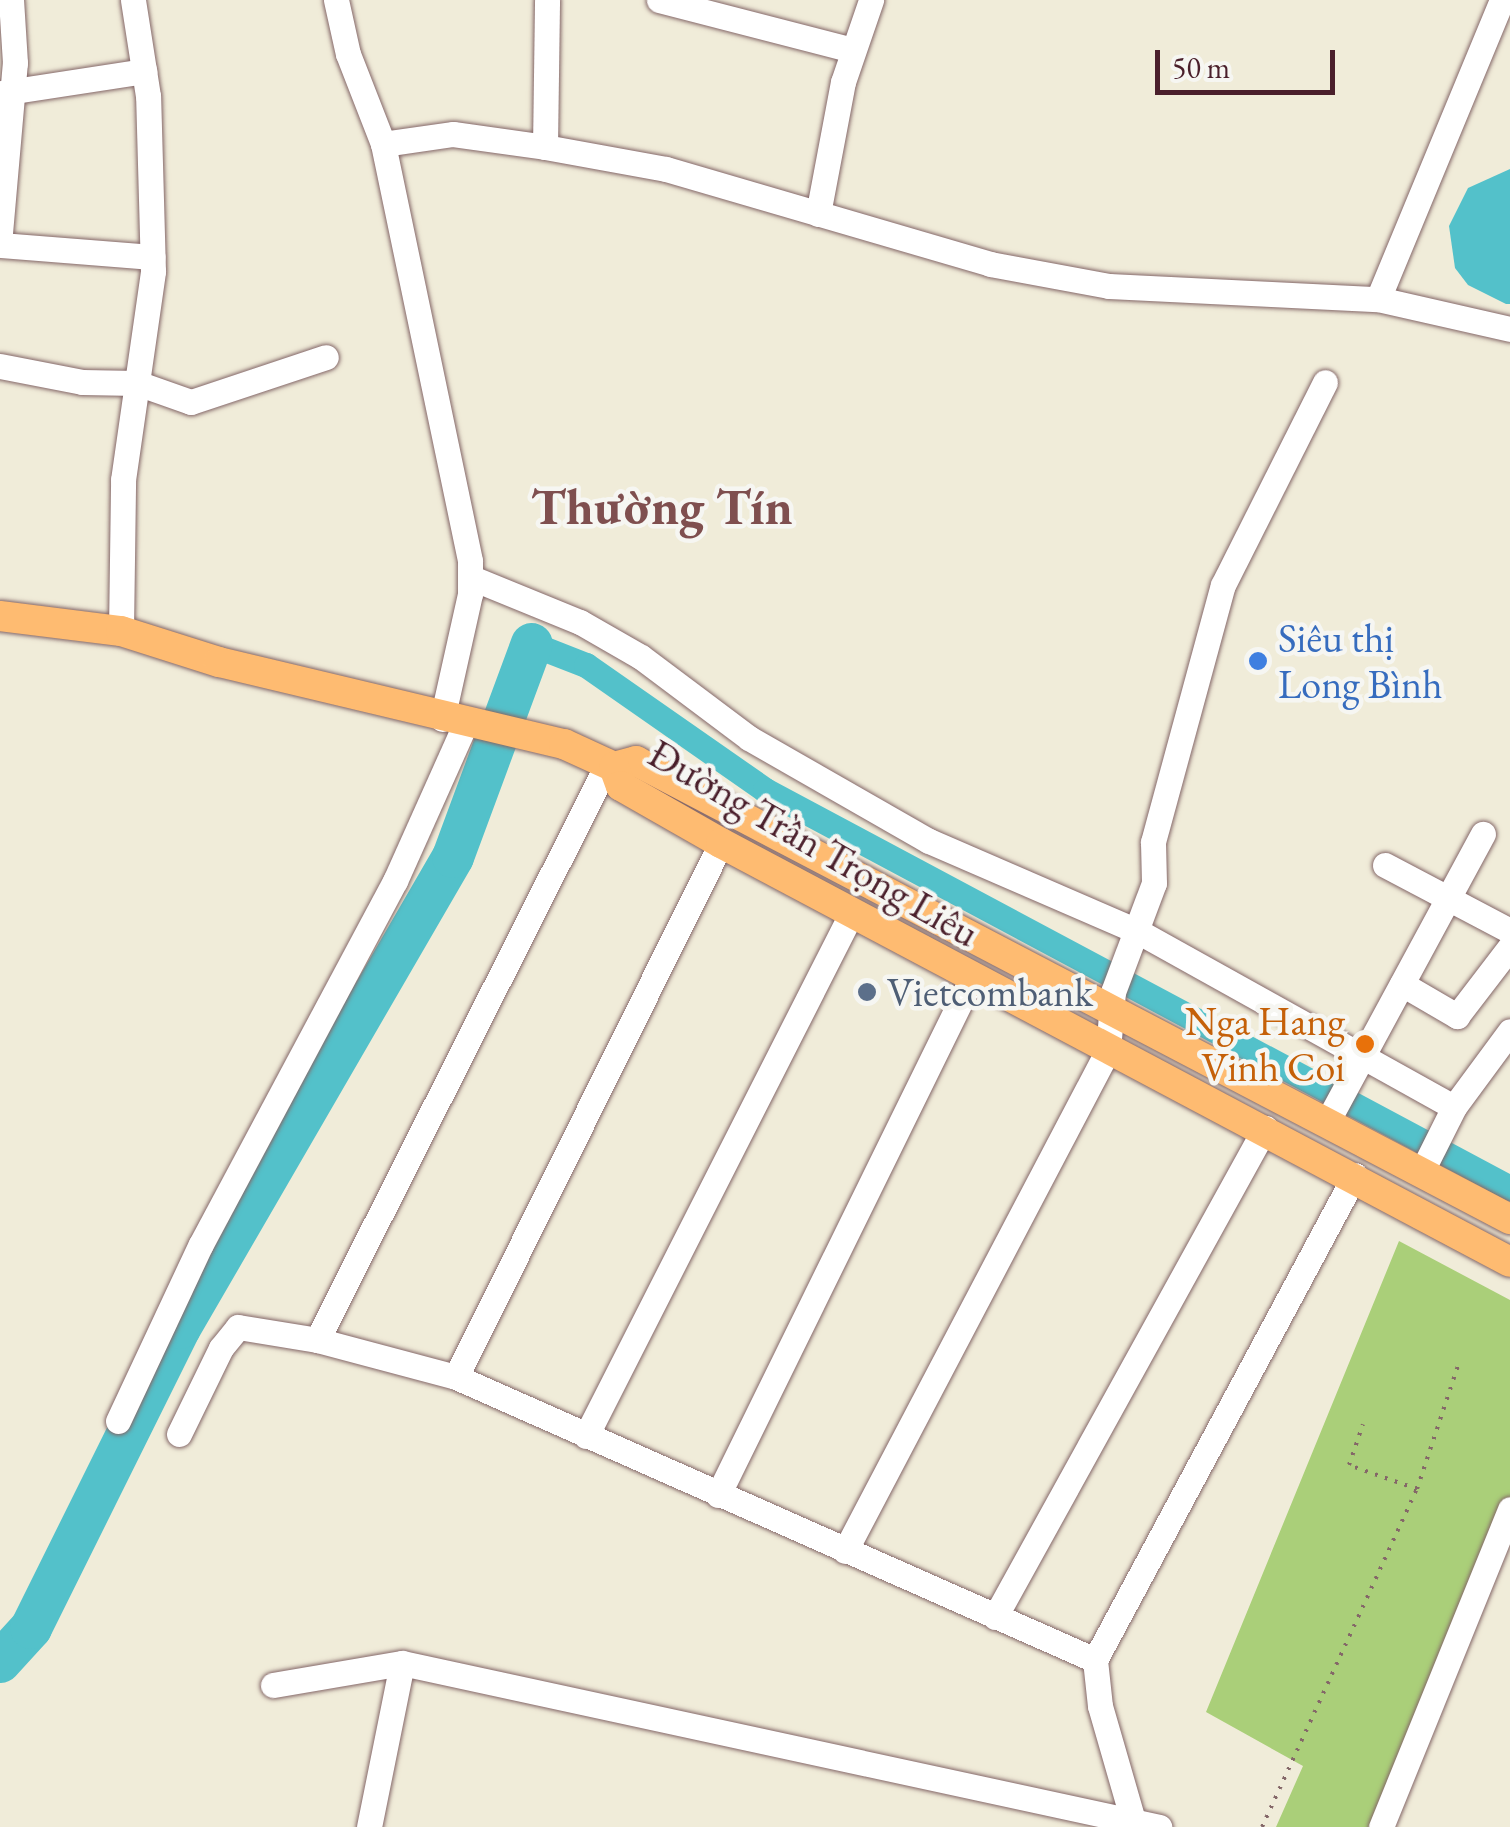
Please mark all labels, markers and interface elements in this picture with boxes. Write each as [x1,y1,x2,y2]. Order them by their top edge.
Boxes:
scale bar [1160,30,1340,92]
text: 50 m [1172,48,1230,87]
district label: Thường Tín [531,477,793,537]
place label: Siêu thị Long Bình [1278,614,1443,708]
marker: Siêu thị Long Bình [1247,650,1269,672]
street label: Đường Trần Trọng Liêu [641,729,987,957]
place label: Vietcombank [887,968,1093,1016]
marker: Vietcombank [856,981,878,1003]
place label: Nga Hang Vinh Coi [1185,997,1345,1091]
marker: Nga Hang Vinh Coi [1354,1033,1376,1055]

